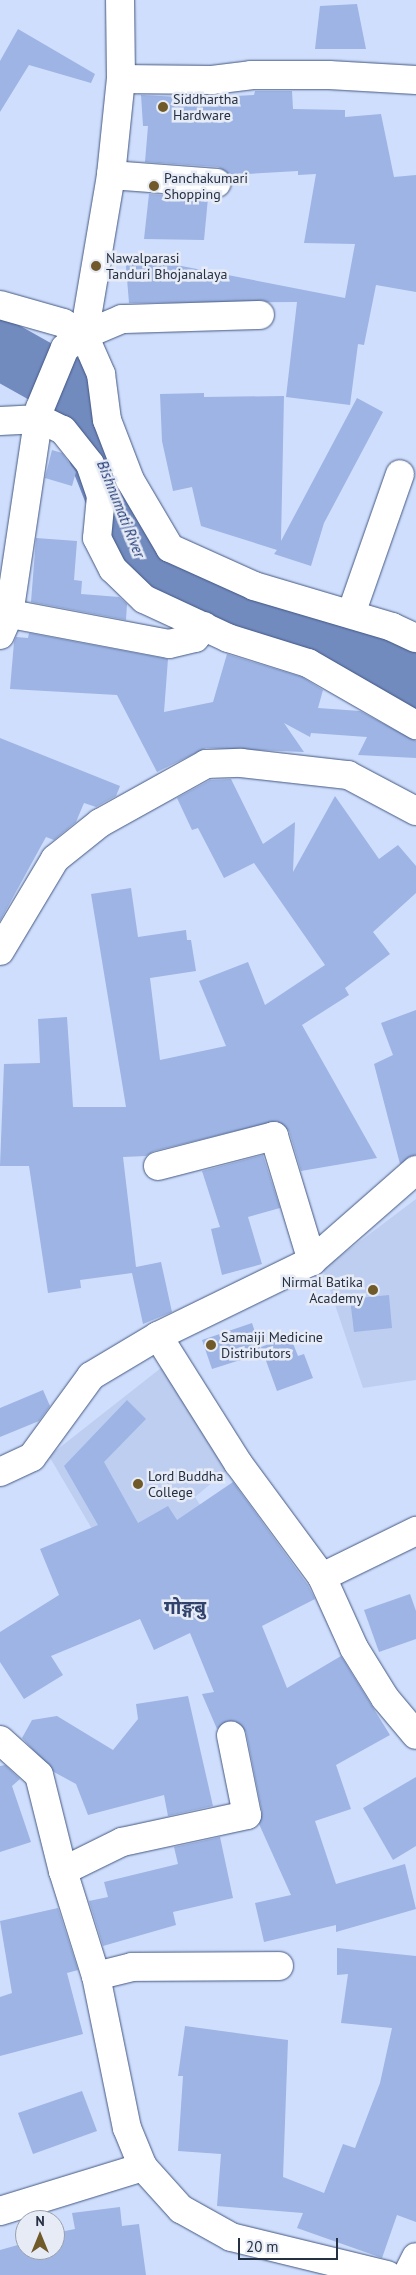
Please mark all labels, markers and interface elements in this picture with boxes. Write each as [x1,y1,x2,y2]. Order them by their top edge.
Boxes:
place label: Siddhartha Hardware [173,91,238,124]
marker: Siddhartha Hardware [157,101,169,113]
place label: Panchakumari Shopping [164,170,248,202]
marker: Panchakumari Shopping [148,180,160,192]
place label: Nawalparasi Tanduri Bhojanalaya [106,250,227,282]
marker: Nawalparasi Tanduri Bhojanalaya [90,260,102,272]
water label: Bishnumati River [93,458,149,560]
place label: Nirmal Batika Academy [282,1274,363,1306]
marker: Nirmal Batika Academy [367,1284,379,1296]
place label: Samaiji Medicine Distributors [221,1329,323,1361]
marker: Samaiji Medicine Distributors [205,1339,217,1351]
place label: Lord Buddha College [148,1468,223,1500]
marker: Lord Buddha College [132,1478,144,1490]
district label: गोङ्गबु [164,1597,206,1619]
north arrow [15,2210,65,2260]
text: N [35,2212,45,2230]
scale bar [241,2228,341,2260]
text: 20 m [246,2237,279,2256]

